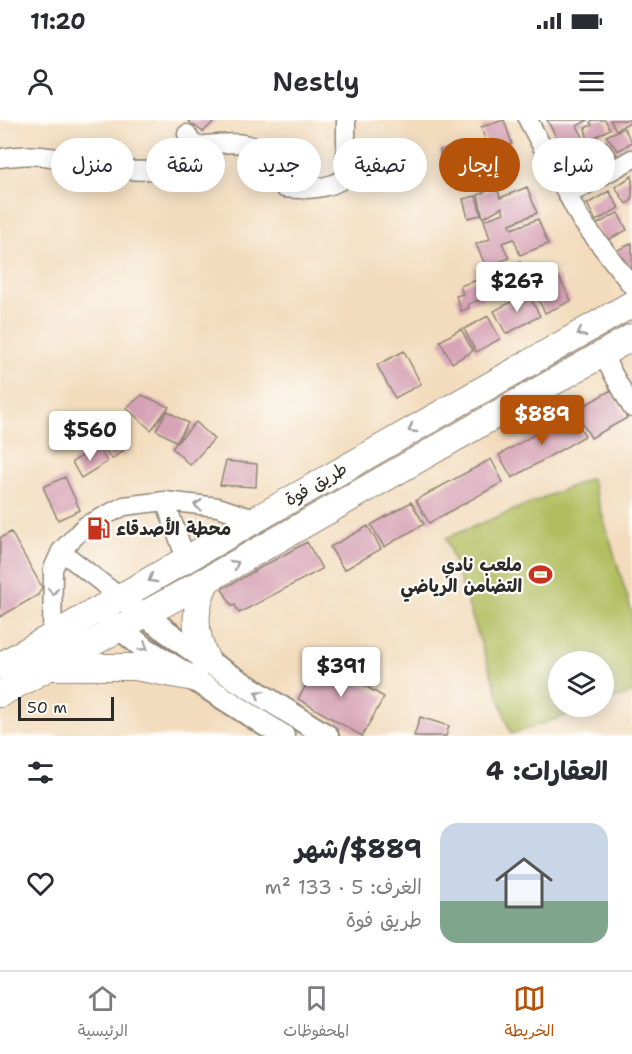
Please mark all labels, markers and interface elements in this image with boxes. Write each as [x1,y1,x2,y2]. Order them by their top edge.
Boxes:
text: 11:20 [30,7,86,36]
text: Nestly [272,63,360,100]
icon: person [24,65,57,98]
icon: menu [575,65,608,98]
chip: منزل [51,138,134,192]
chip: شقة [146,138,225,192]
chip: جديد [237,138,321,192]
chip: تصفية [333,138,427,192]
chip: إيجار [439,138,520,192]
chip: شراء [532,138,615,192]
pin: $267 [481,262,553,313]
text: $267 [490,268,544,294]
one-way arrow [577,325,587,337]
pin: $889 [506,395,578,446]
text: $889 [514,401,570,427]
pin: $560 [54,411,126,462]
text: $560 [63,417,117,443]
one-way arrow [408,422,418,434]
street label: طريق فوة [280,456,352,512]
one-way arrow [194,499,203,512]
fuel station icon: محطة الأصدقاء [85,516,111,542]
place label: محطة الأصدقاء [116,517,231,541]
place label: ملعب نادي التضامن الرياضي [401,553,522,602]
one-way arrow [229,560,239,571]
sports icon: ملعب نادي التضامن الرياضي [527,562,553,588]
one-way arrow [148,572,158,583]
one-way arrow [47,586,60,595]
one-way arrow [137,640,148,651]
pin: $391 [305,647,377,698]
map controls [548,651,614,717]
button: layers [548,651,614,717]
text: $391 [316,653,366,679]
one-way arrow [255,689,265,701]
scale bar [18,694,114,722]
text: 50 m [27,697,67,718]
text: العقارات: 4 [486,753,608,788]
icon: filters [24,756,57,789]
text: $889/شهر [295,831,422,866]
icon: home [488,847,560,919]
icon: heart [24,867,57,900]
text: الغرف: 5 · 133 m² [264,874,422,900]
text: طريق فوة [346,907,422,933]
tab: الرئيسية [78,982,128,1045]
tab: المحفوظات [283,982,349,1045]
tab: الخريطة [504,982,554,1045]

